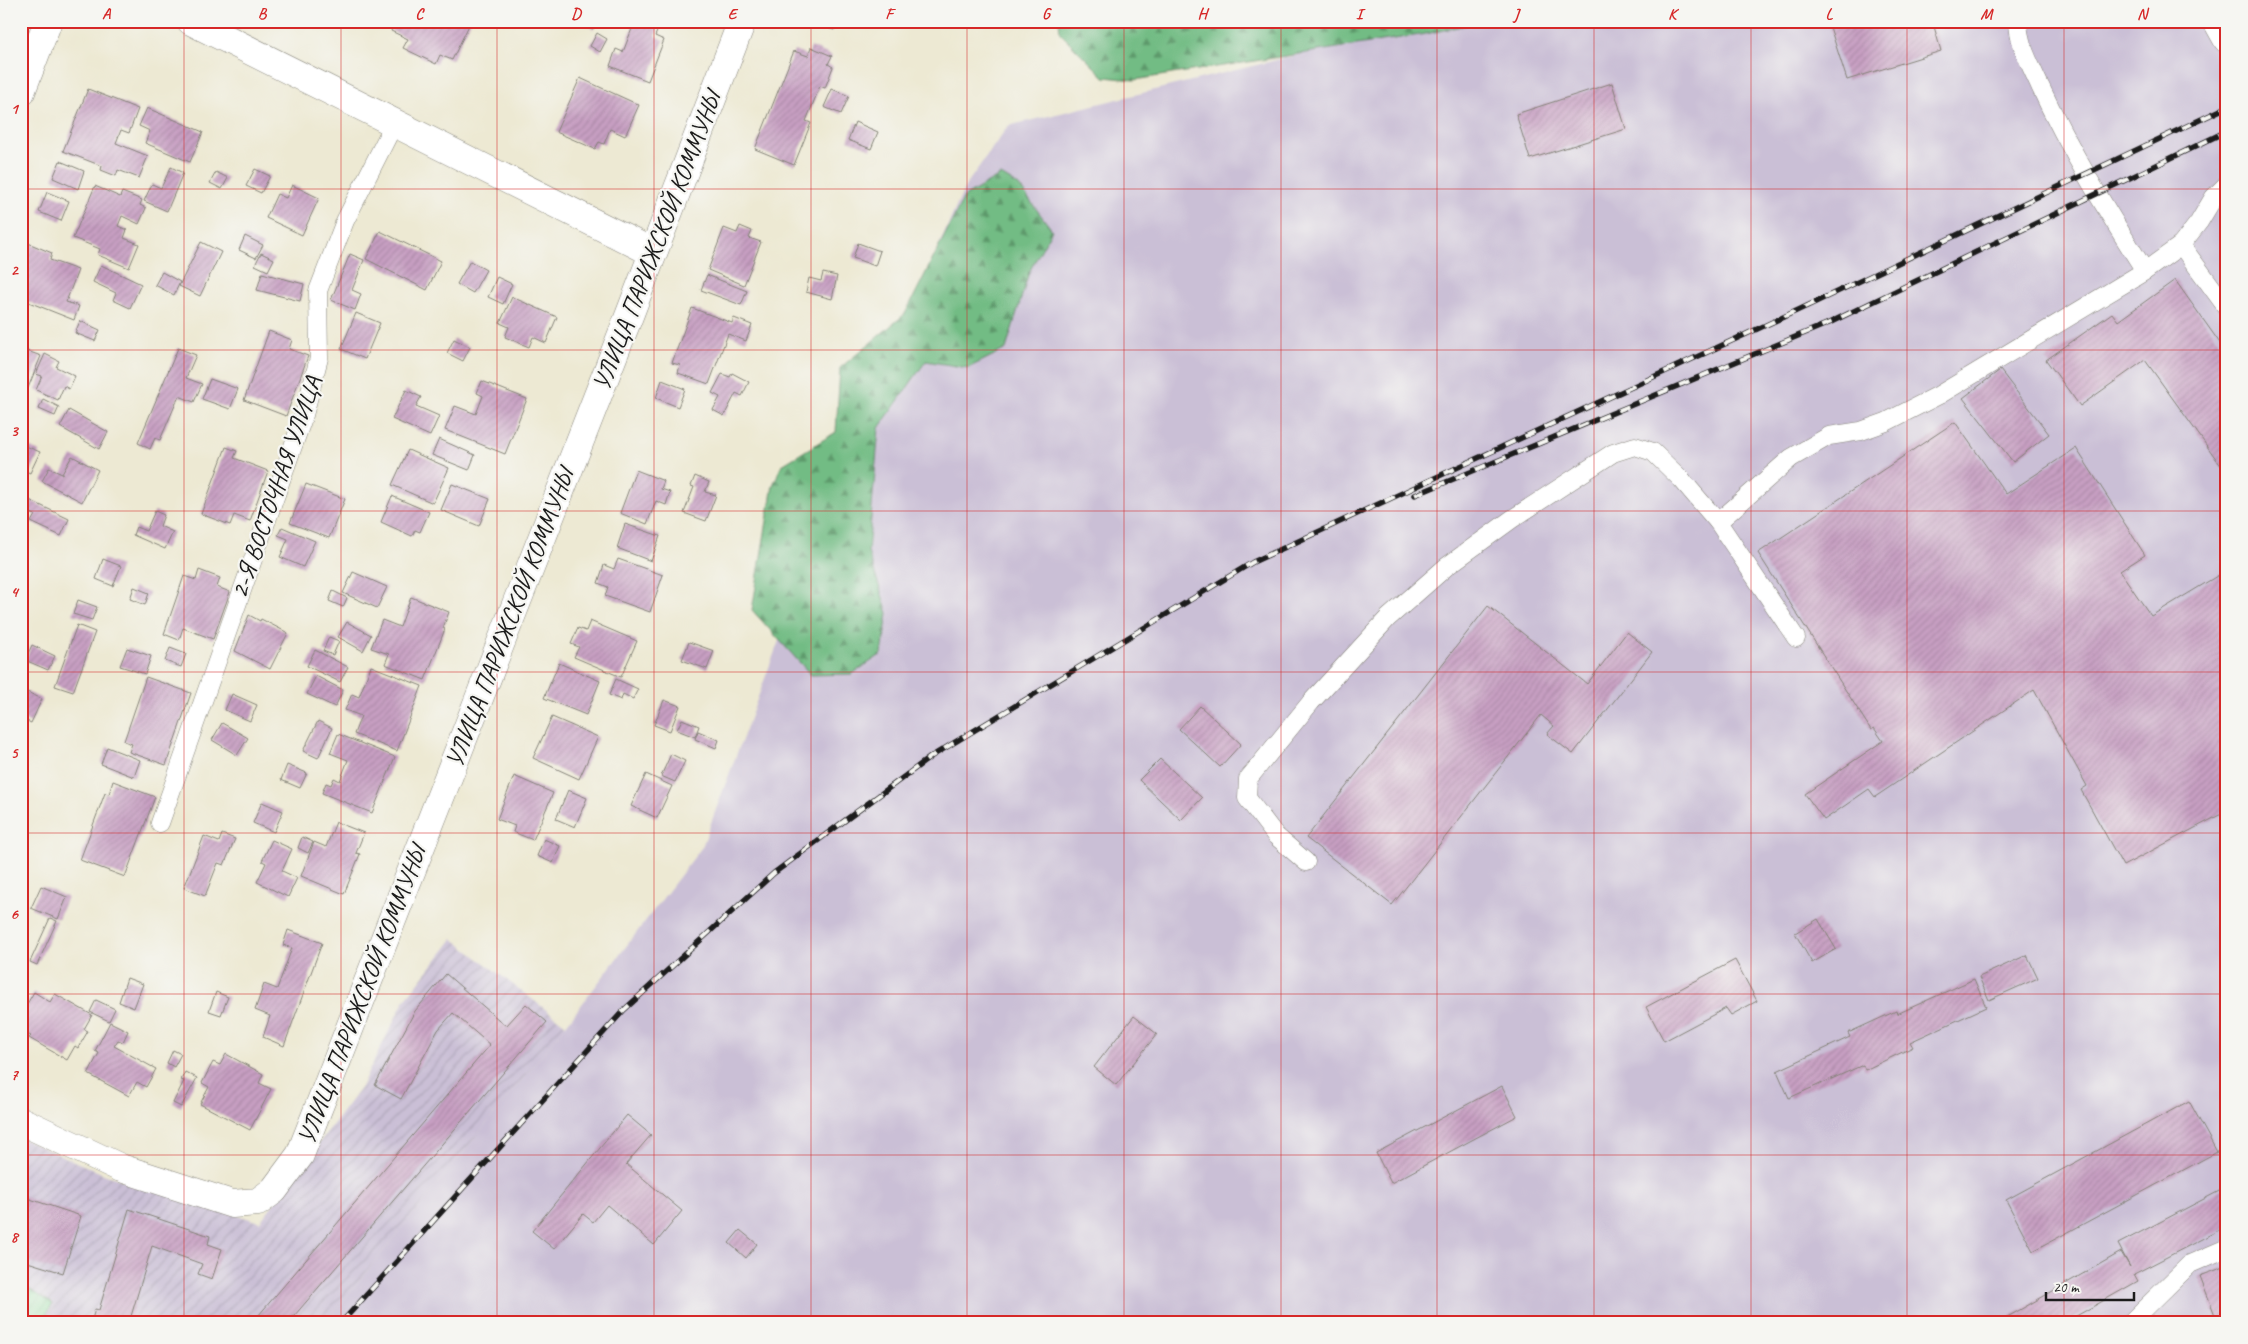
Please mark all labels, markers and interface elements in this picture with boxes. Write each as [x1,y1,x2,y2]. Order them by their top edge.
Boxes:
text: A [102,4,112,24]
text: B [258,4,268,24]
text: C [415,4,425,24]
text: D [571,4,582,24]
text: E [728,4,739,24]
text: F [885,4,896,24]
text: G [1042,4,1052,24]
text: H [1197,4,1209,24]
text: I [1356,4,1366,24]
text: J [1512,4,1521,24]
text: K [1668,4,1680,24]
text: L [1826,4,1834,24]
text: M [1980,4,1994,24]
text: N [2137,4,2150,24]
street label: УЛИЦА ПАРИЖСКОЙ КОММУНЫ [585,83,730,395]
text: 1 [10,99,19,119]
text: 2 [10,260,19,280]
street label: 2-Я ВОСТОЧНАЯ УЛИЦА [223,372,329,602]
text: 3 [10,421,19,441]
street label: УЛИЦА ПАРИЖСКОЙ КОММУНЫ [438,460,583,772]
text: 4 [10,582,19,602]
text: 5 [11,743,20,763]
street label: УЛИЦА ПАРИЖСКОЙ КОММУНЫ [290,837,435,1149]
text: 6 [10,904,19,924]
text: 7 [10,1065,19,1085]
text: 8 [10,1227,19,1247]
scale bar [2046,1269,2133,1301]
text: 20 m [2053,1278,2080,1297]

